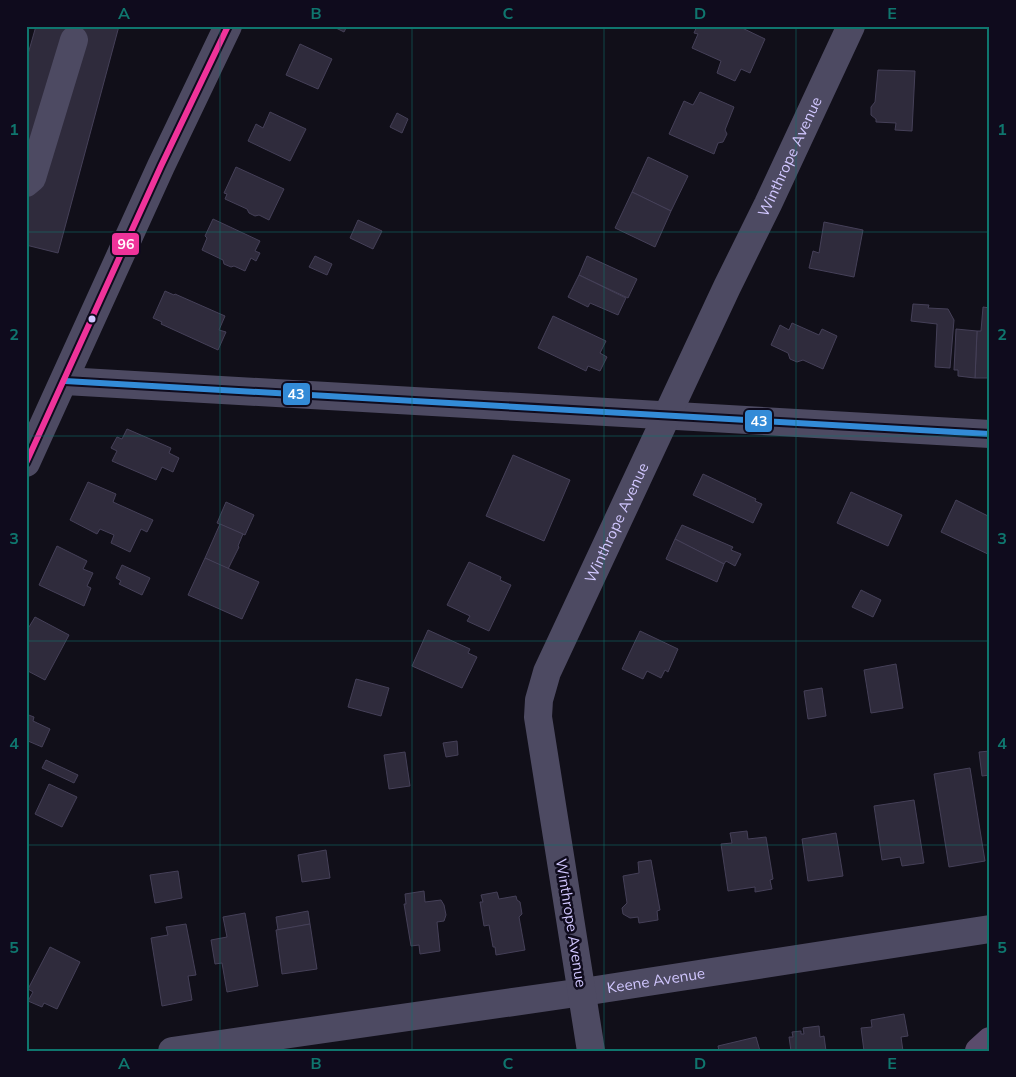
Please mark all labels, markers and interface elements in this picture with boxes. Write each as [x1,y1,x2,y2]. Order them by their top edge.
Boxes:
text: A [118,3,130,23]
text: B [310,3,322,23]
text: C [503,3,514,23]
text: D [694,3,706,23]
text: E [887,3,897,23]
street label: Winthrope Avenue [753,93,826,220]
text: 1 [9,119,19,139]
text: 1 [997,119,1007,139]
line badge: 96 [111,232,140,256]
text: 96 [118,235,134,253]
unlabelled marker [87,314,97,324]
text: 2 [9,324,19,344]
text: 2 [997,324,1007,344]
line badge: 43 [282,382,311,406]
text: 43 [288,385,304,403]
line badge: 43 [744,409,773,433]
text: 43 [751,412,767,430]
street label: Winthrope Avenue [580,459,653,586]
text: 3 [9,528,19,548]
text: 3 [997,528,1007,548]
text: 4 [9,733,19,753]
text: 4 [997,733,1007,753]
street label: Winthrope Avenue [552,857,591,989]
text: 5 [9,937,19,957]
text: 5 [997,937,1007,957]
street label: Keene Avenue [606,963,706,997]
text: A [118,1053,130,1073]
text: B [310,1053,322,1073]
text: C [503,1053,514,1073]
text: D [694,1053,706,1073]
text: E [887,1053,897,1073]

